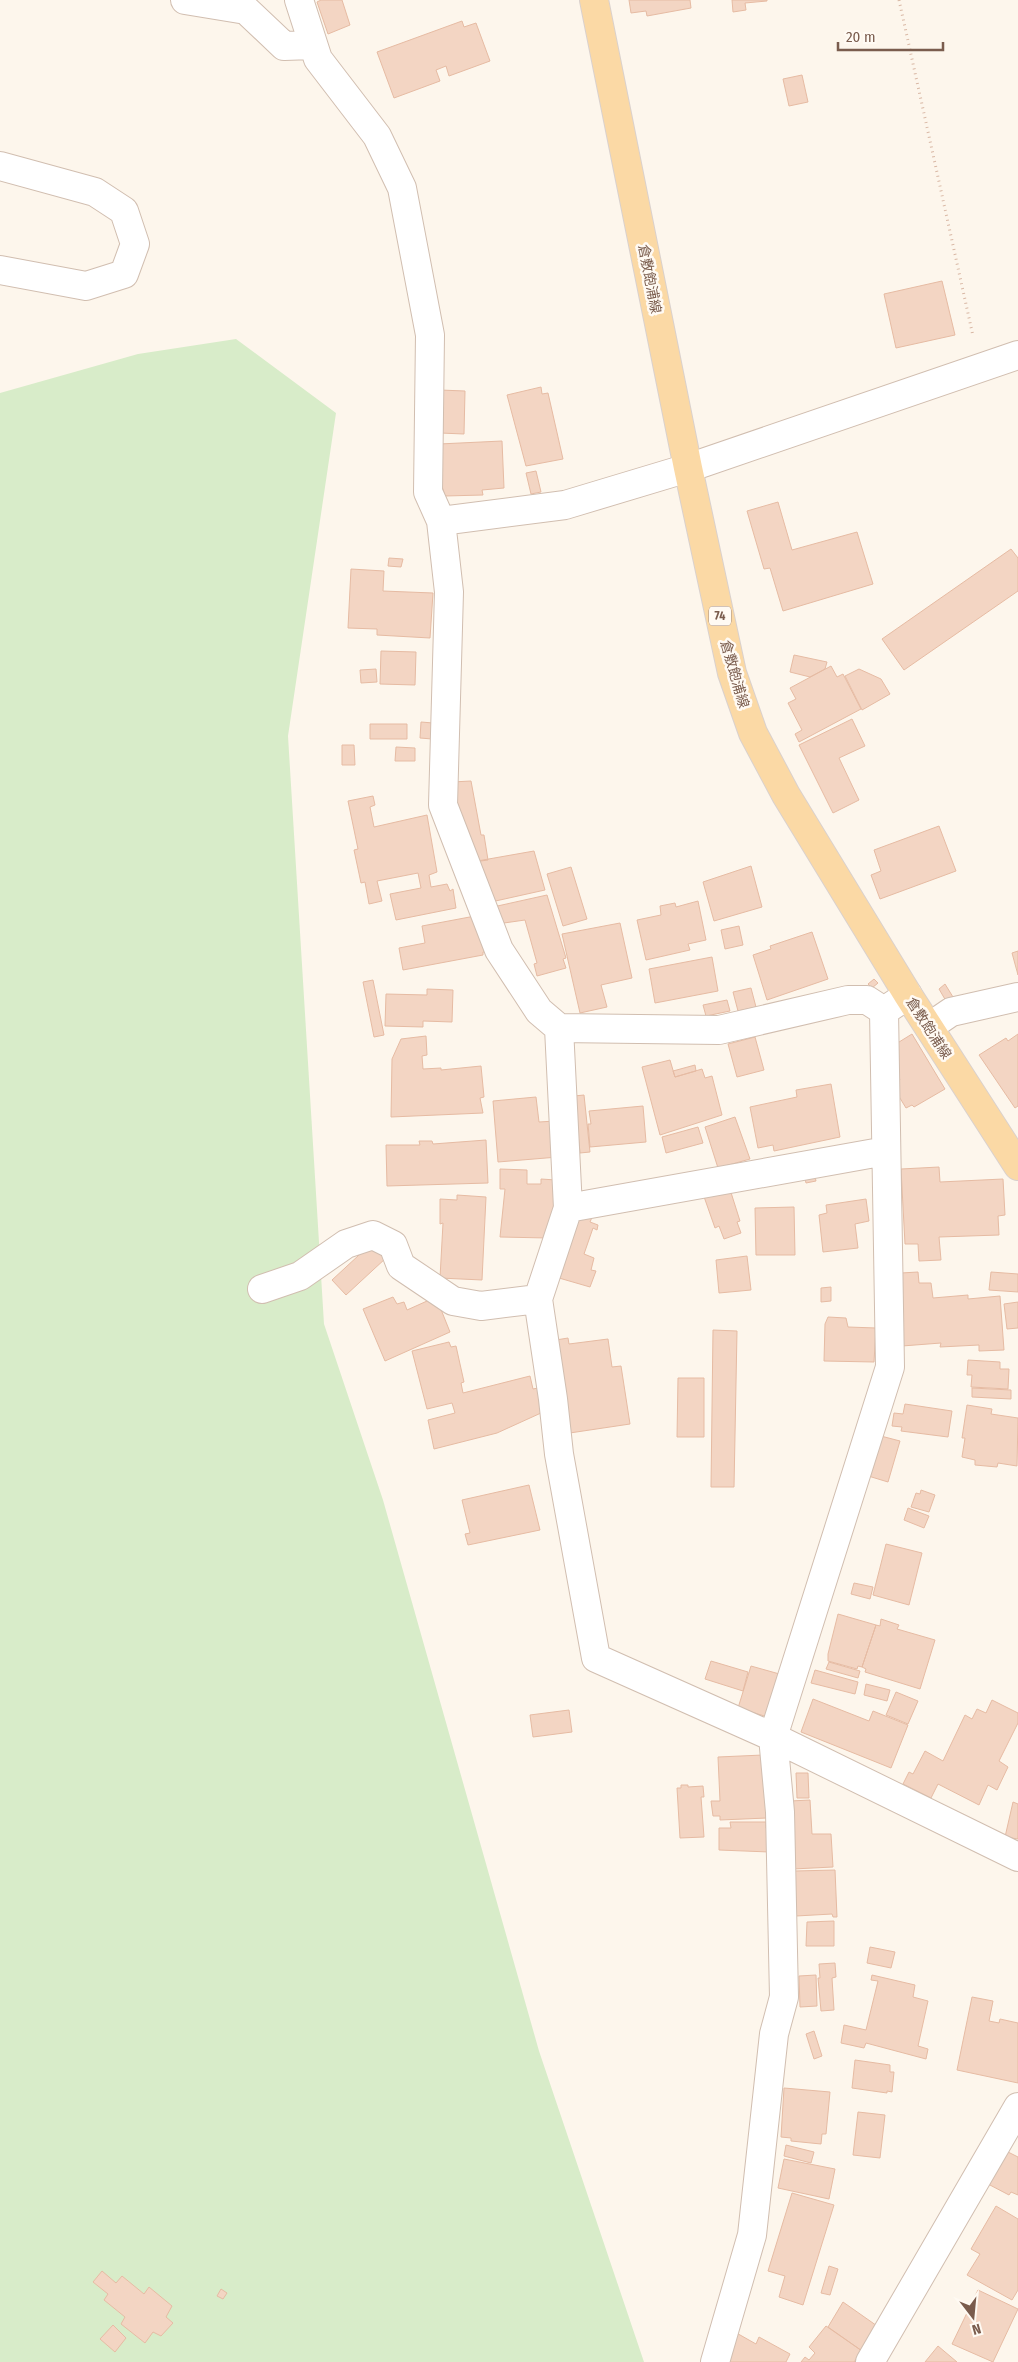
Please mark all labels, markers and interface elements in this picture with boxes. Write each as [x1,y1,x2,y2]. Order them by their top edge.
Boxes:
scale bar [838,20,943,52]
text: 20 m [846,28,876,46]
street label: 倉敷飽浦線 [634,243,665,315]
road number: 74 [709,606,731,626]
street label: 倉敷飽浦線 [717,638,752,710]
street label: 倉敷飽浦線 [902,994,955,1062]
north arrow [948,2292,998,2342]
text: N [970,2320,983,2338]

